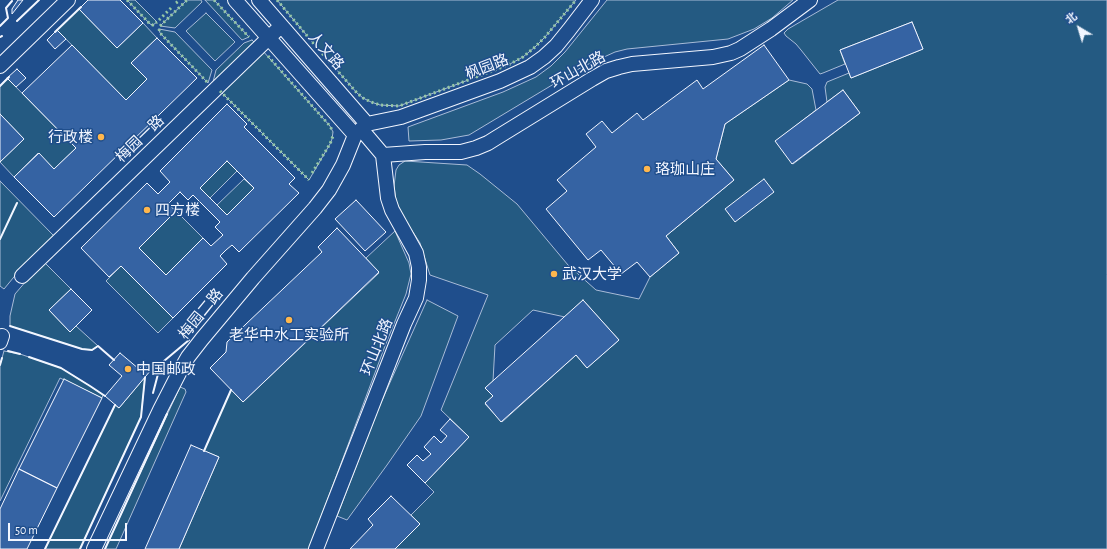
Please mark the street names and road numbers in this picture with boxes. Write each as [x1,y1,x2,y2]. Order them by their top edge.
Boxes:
street label: 人文路 [304,28,348,74]
street label: 环山北路 [547,48,609,92]
street label: 枫园路 [463,51,511,83]
street label: 梅园一路 [112,112,168,166]
street label: 梅园二路 [175,285,227,343]
street label: 环山北路 [357,316,397,378]

